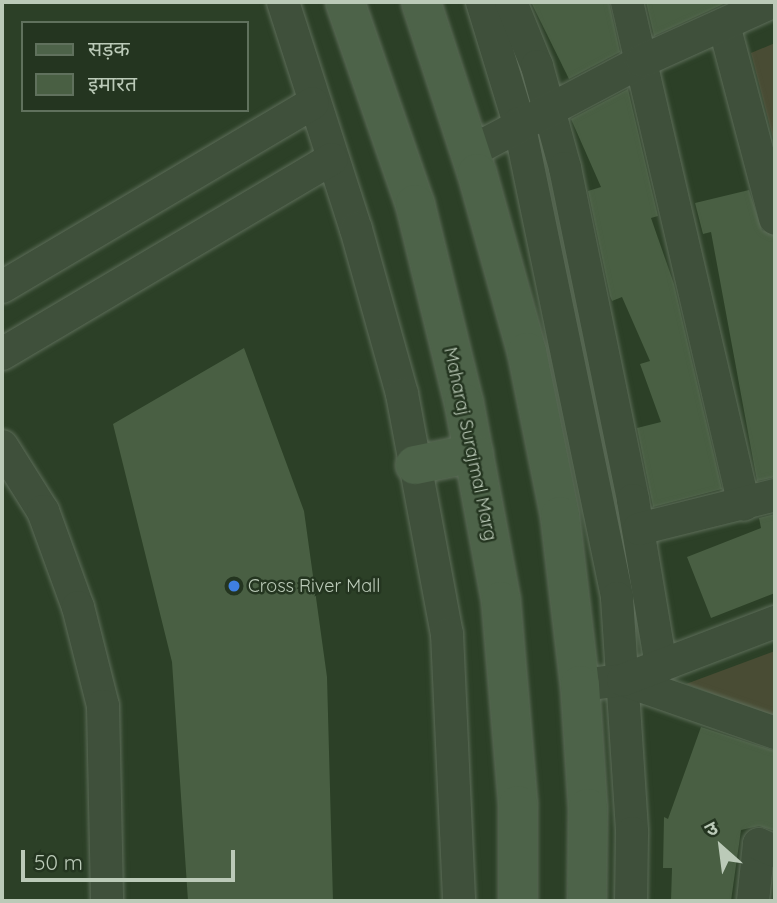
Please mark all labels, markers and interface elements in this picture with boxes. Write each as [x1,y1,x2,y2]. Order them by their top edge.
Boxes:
legend [21,21,248,112]
text: सड़क [88,35,130,61]
text: इमारत [88,70,137,96]
street label: Maharaj Surajmal Marg [439,345,501,543]
place label: Cross River Mall [248,575,380,597]
marker: Cross River Mall [226,578,242,594]
north arrow [686,812,756,882]
text: उ [701,815,722,842]
scale bar [24,836,238,880]
text: 50 m [34,849,83,875]

